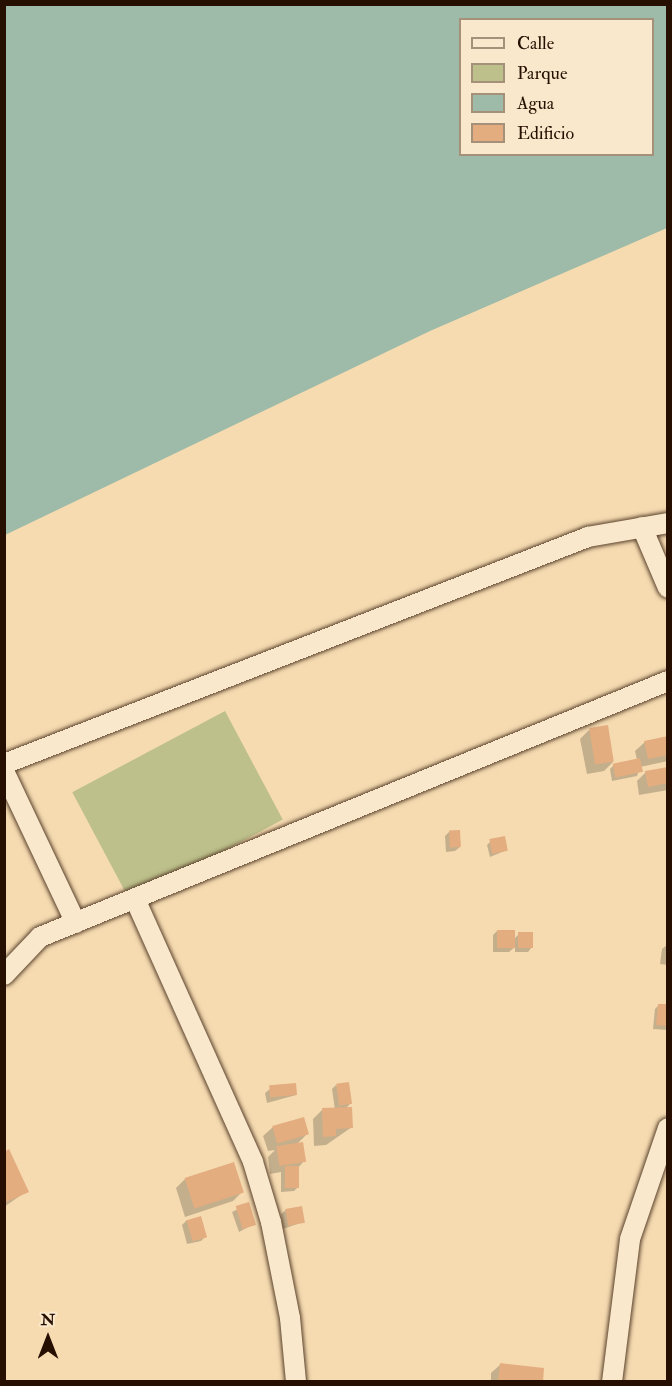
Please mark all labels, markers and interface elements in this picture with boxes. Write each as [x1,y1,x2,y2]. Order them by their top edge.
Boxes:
legend [459,18,654,156]
text: Calle [517,32,554,55]
text: Parque [517,62,567,85]
text: Agua [517,92,554,115]
text: Edificio [517,122,574,145]
north arrow [18,1308,78,1368]
text: N [41,1310,55,1330]

